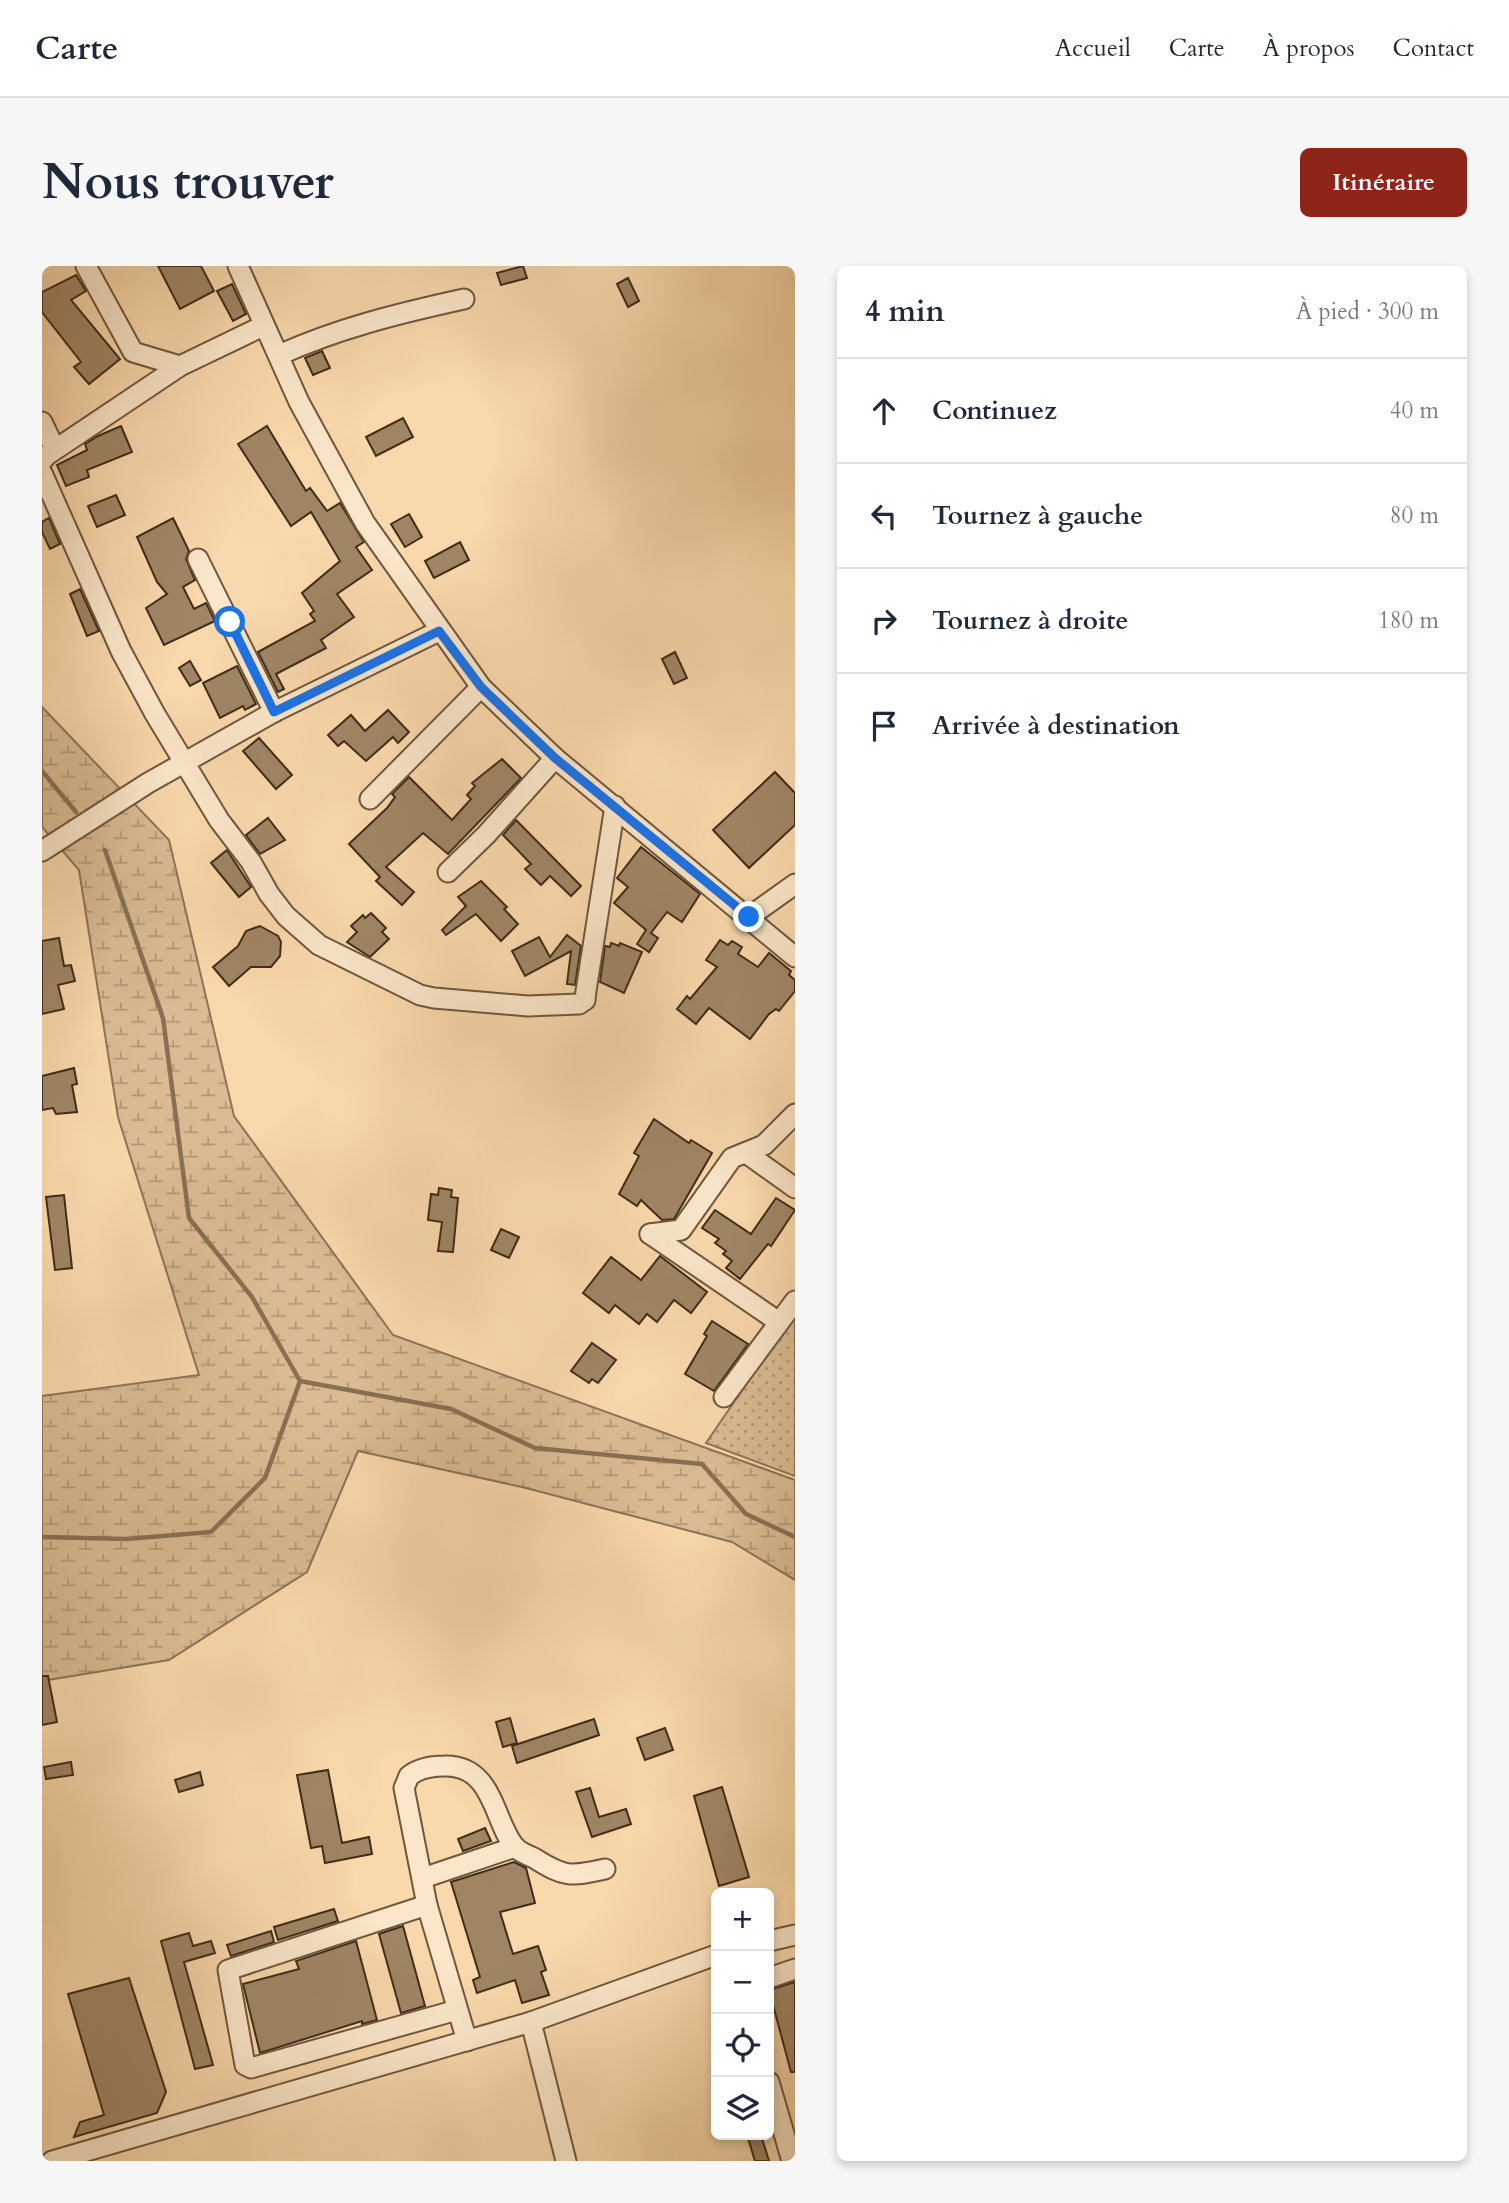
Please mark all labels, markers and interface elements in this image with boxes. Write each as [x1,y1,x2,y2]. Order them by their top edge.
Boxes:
text: Carte [35,26,118,71]
text: Accueil [1055,32,1131,65]
text: Carte [1169,32,1225,65]
text: À propos [1263,32,1355,65]
text: Contact [1393,32,1474,65]
button: Itinéraire [1300,148,1467,217]
text: Nous trouver [42,149,334,216]
text: 4 min [865,291,945,332]
text: À pied · 300 m [1296,296,1439,327]
icon: ahead [865,392,903,430]
text: Continuez [932,393,1057,428]
text: 40 m [1390,395,1439,426]
icon: left [865,497,903,535]
text: Tournez à gauche [932,498,1143,533]
text: 80 m [1390,500,1439,531]
icon: right [865,602,903,640]
text: Tournez à droite [932,603,1128,638]
text: 180 m [1378,605,1439,636]
route start [214,606,245,637]
icon: arrive [865,707,903,745]
text: Arrivée à destination [932,708,1180,743]
route end [733,901,764,932]
map controls [711,1888,774,2140]
button: + [711,1888,774,1951]
button: − [711,1951,774,2014]
button: locate [711,2014,774,2077]
button: layers [711,2077,774,2140]

